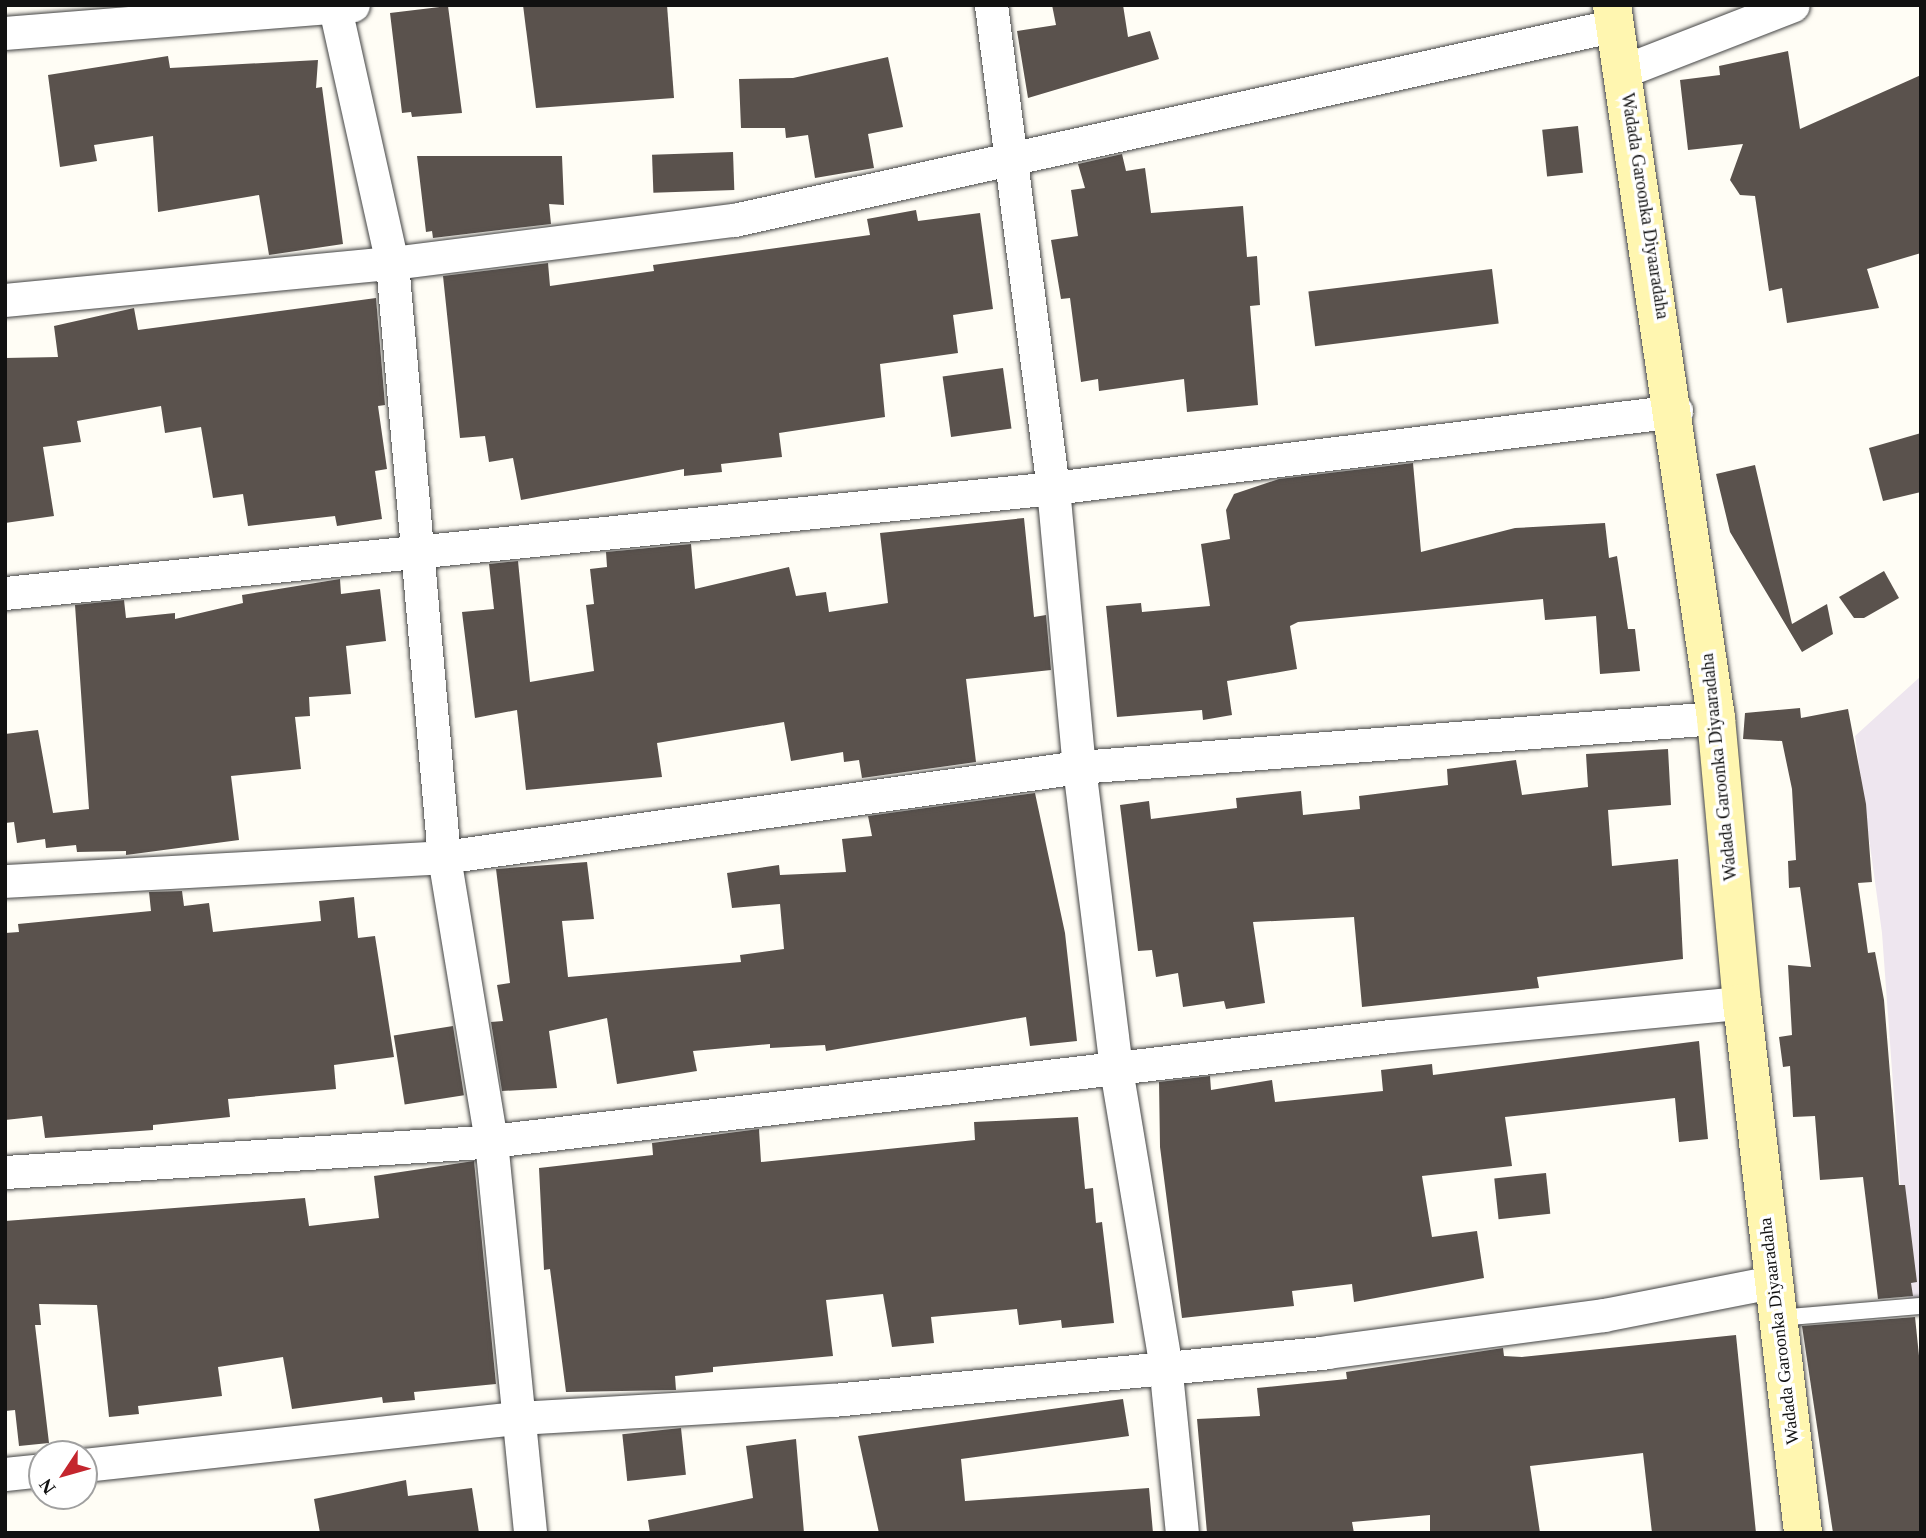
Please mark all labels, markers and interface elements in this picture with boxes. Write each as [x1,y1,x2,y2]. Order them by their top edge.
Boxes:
street label: Wadada Garoonka Diyaaradaha [1616,87,1674,325]
street label: Wadada Garoonka Diyaaradaha [1696,648,1742,886]
street label: Wadada Garoonka Diyaaradaha [1754,1212,1804,1450]
north arrow [28,1440,98,1510]
text: N [35,1475,60,1498]

